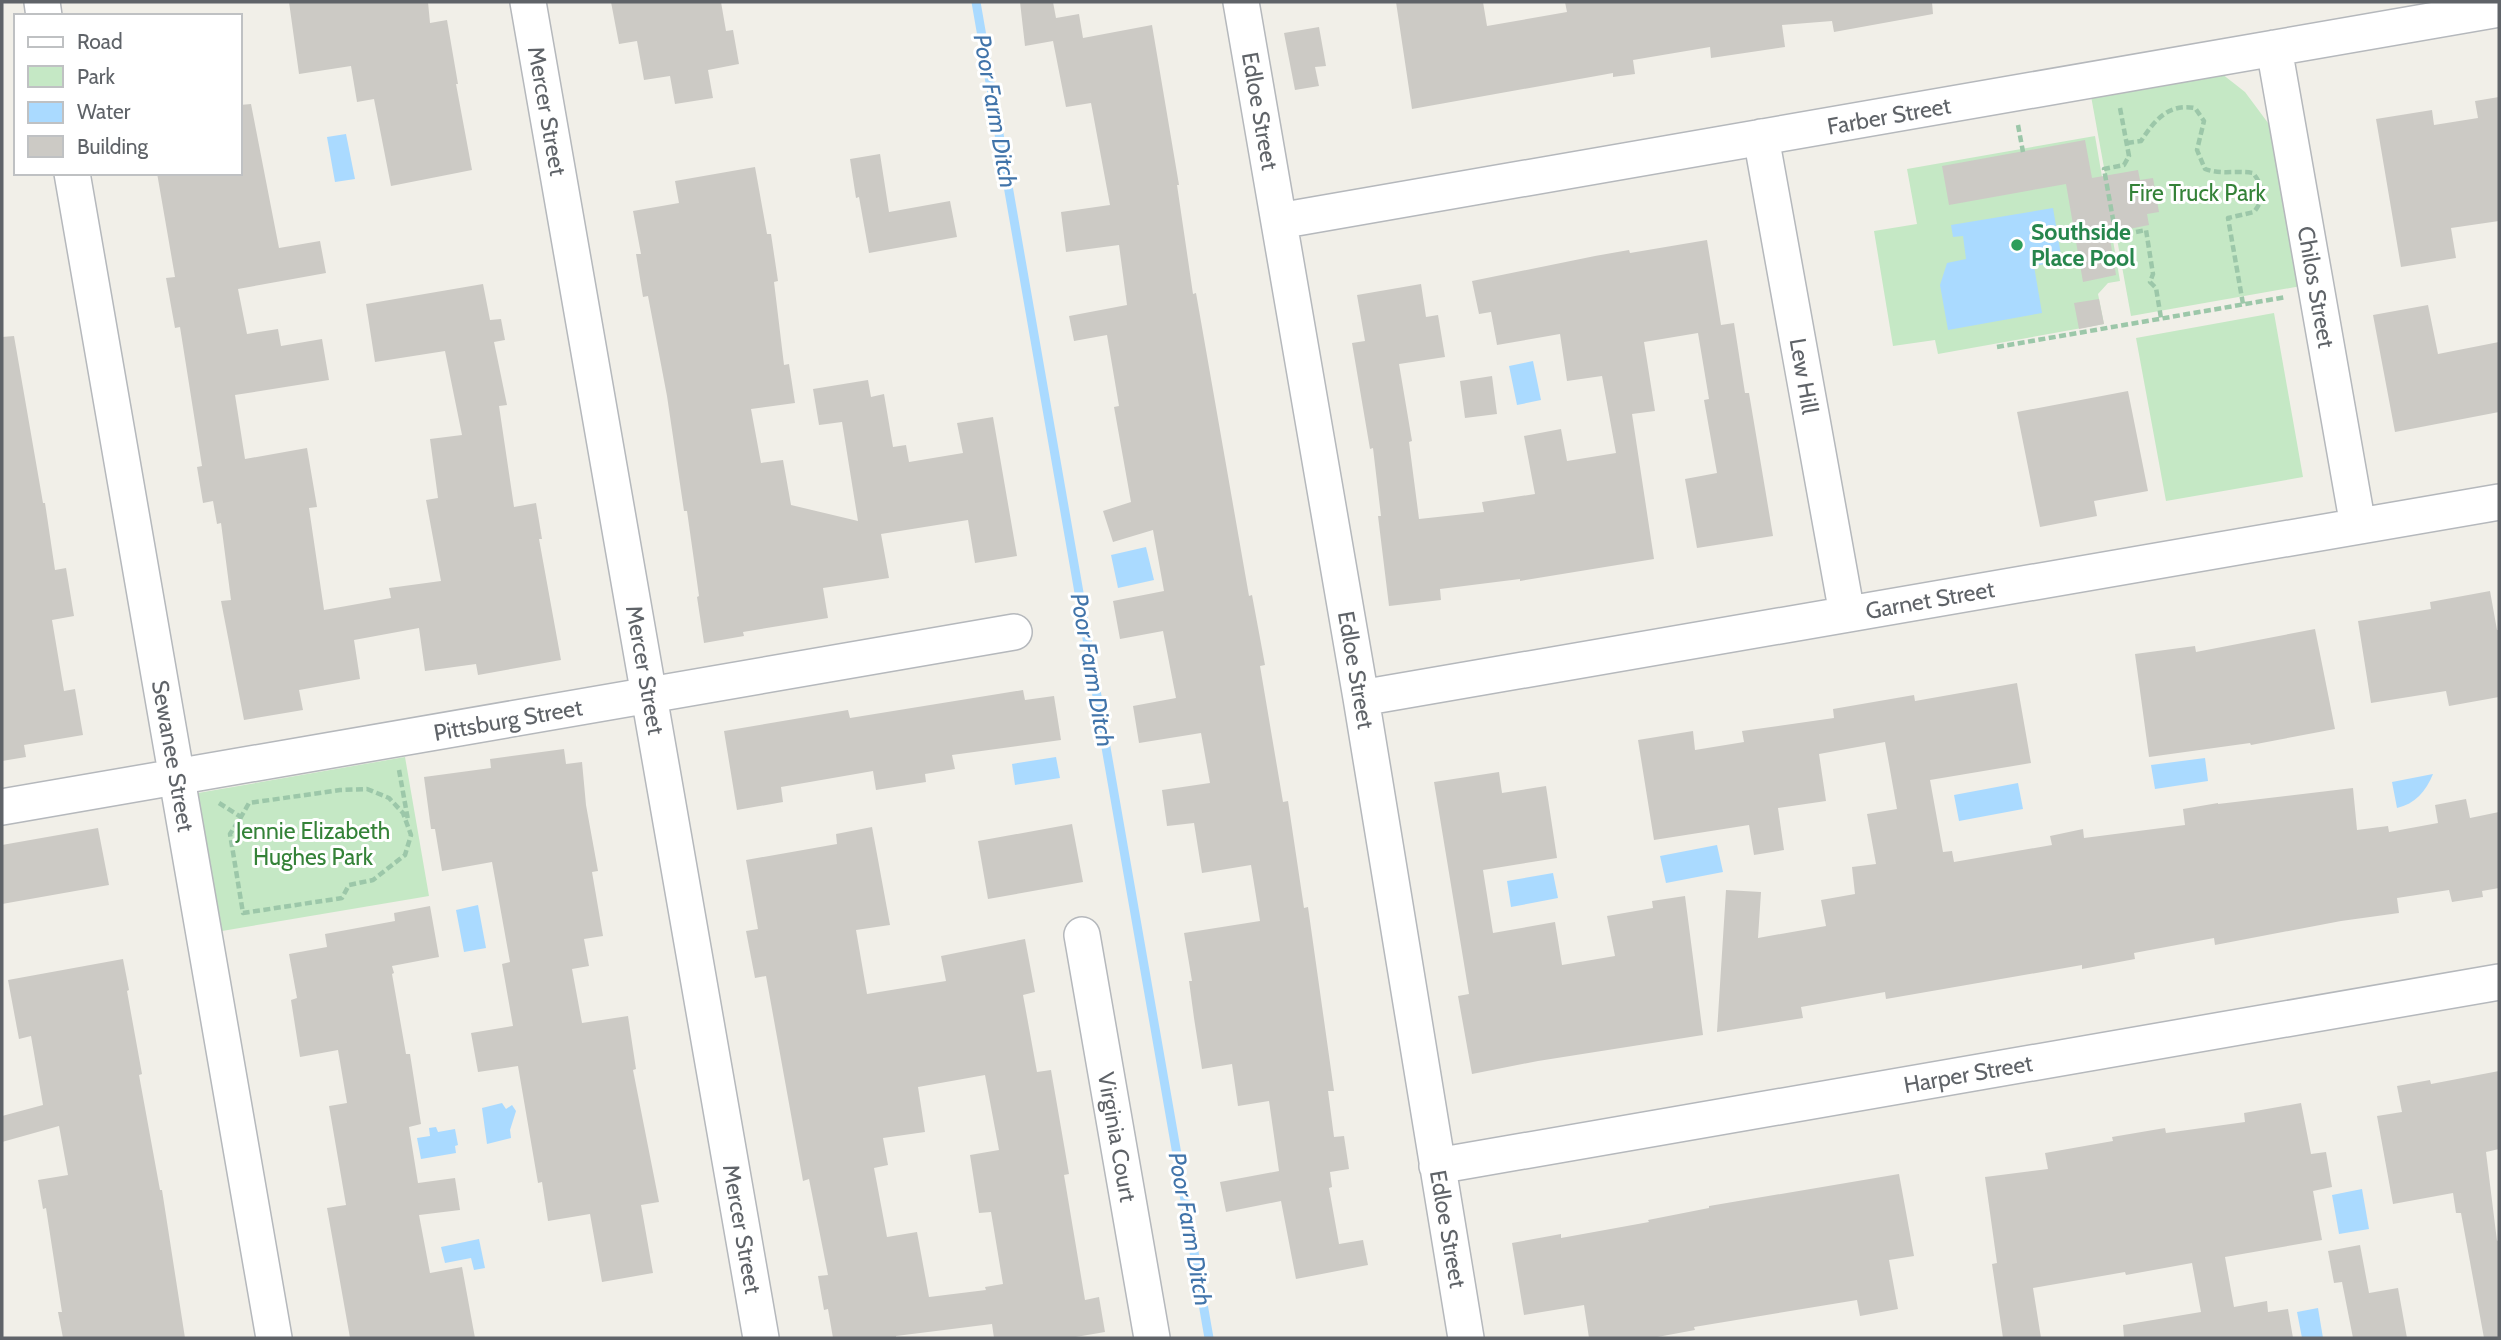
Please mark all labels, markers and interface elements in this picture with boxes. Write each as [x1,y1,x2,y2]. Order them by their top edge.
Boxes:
legend [14,14,242,175]
text: Road [77,29,123,54]
water label: Poor Farm Ditch [968,32,1023,190]
street label: Mercer Street [522,44,572,178]
street label: Edloe Street [1236,50,1284,172]
text: Park [77,64,115,89]
street label: Farber Street [1825,91,1953,141]
text: Water [77,99,131,124]
text: Building [77,134,149,159]
park label: Fire Truck Park [2128,179,2266,207]
place label: Southside Place Pool [2031,218,2135,272]
street label: Chilos Street [2292,224,2341,350]
marker: Southside Place Pool [2009,237,2025,253]
street label: Lew Hill [1784,336,1825,417]
street label: Garnet Street [1863,575,1997,625]
water label: Poor Farm Ditch [1065,591,1120,749]
street label: Mercer Street [620,603,670,737]
street label: Edloe Street [1332,609,1380,731]
street label: Sewanee Street [146,678,200,834]
street label: Pittsburg Street [431,693,585,747]
park label: Jennie Elizabeth Hughes Park [235,817,390,871]
street label: Harper Street [1901,1049,2035,1099]
street label: Virginia Court [1092,1070,1142,1204]
water label: Poor Farm Ditch [1163,1150,1218,1308]
street label: Mercer Street [717,1162,767,1296]
street label: Edloe Street [1424,1168,1472,1290]

